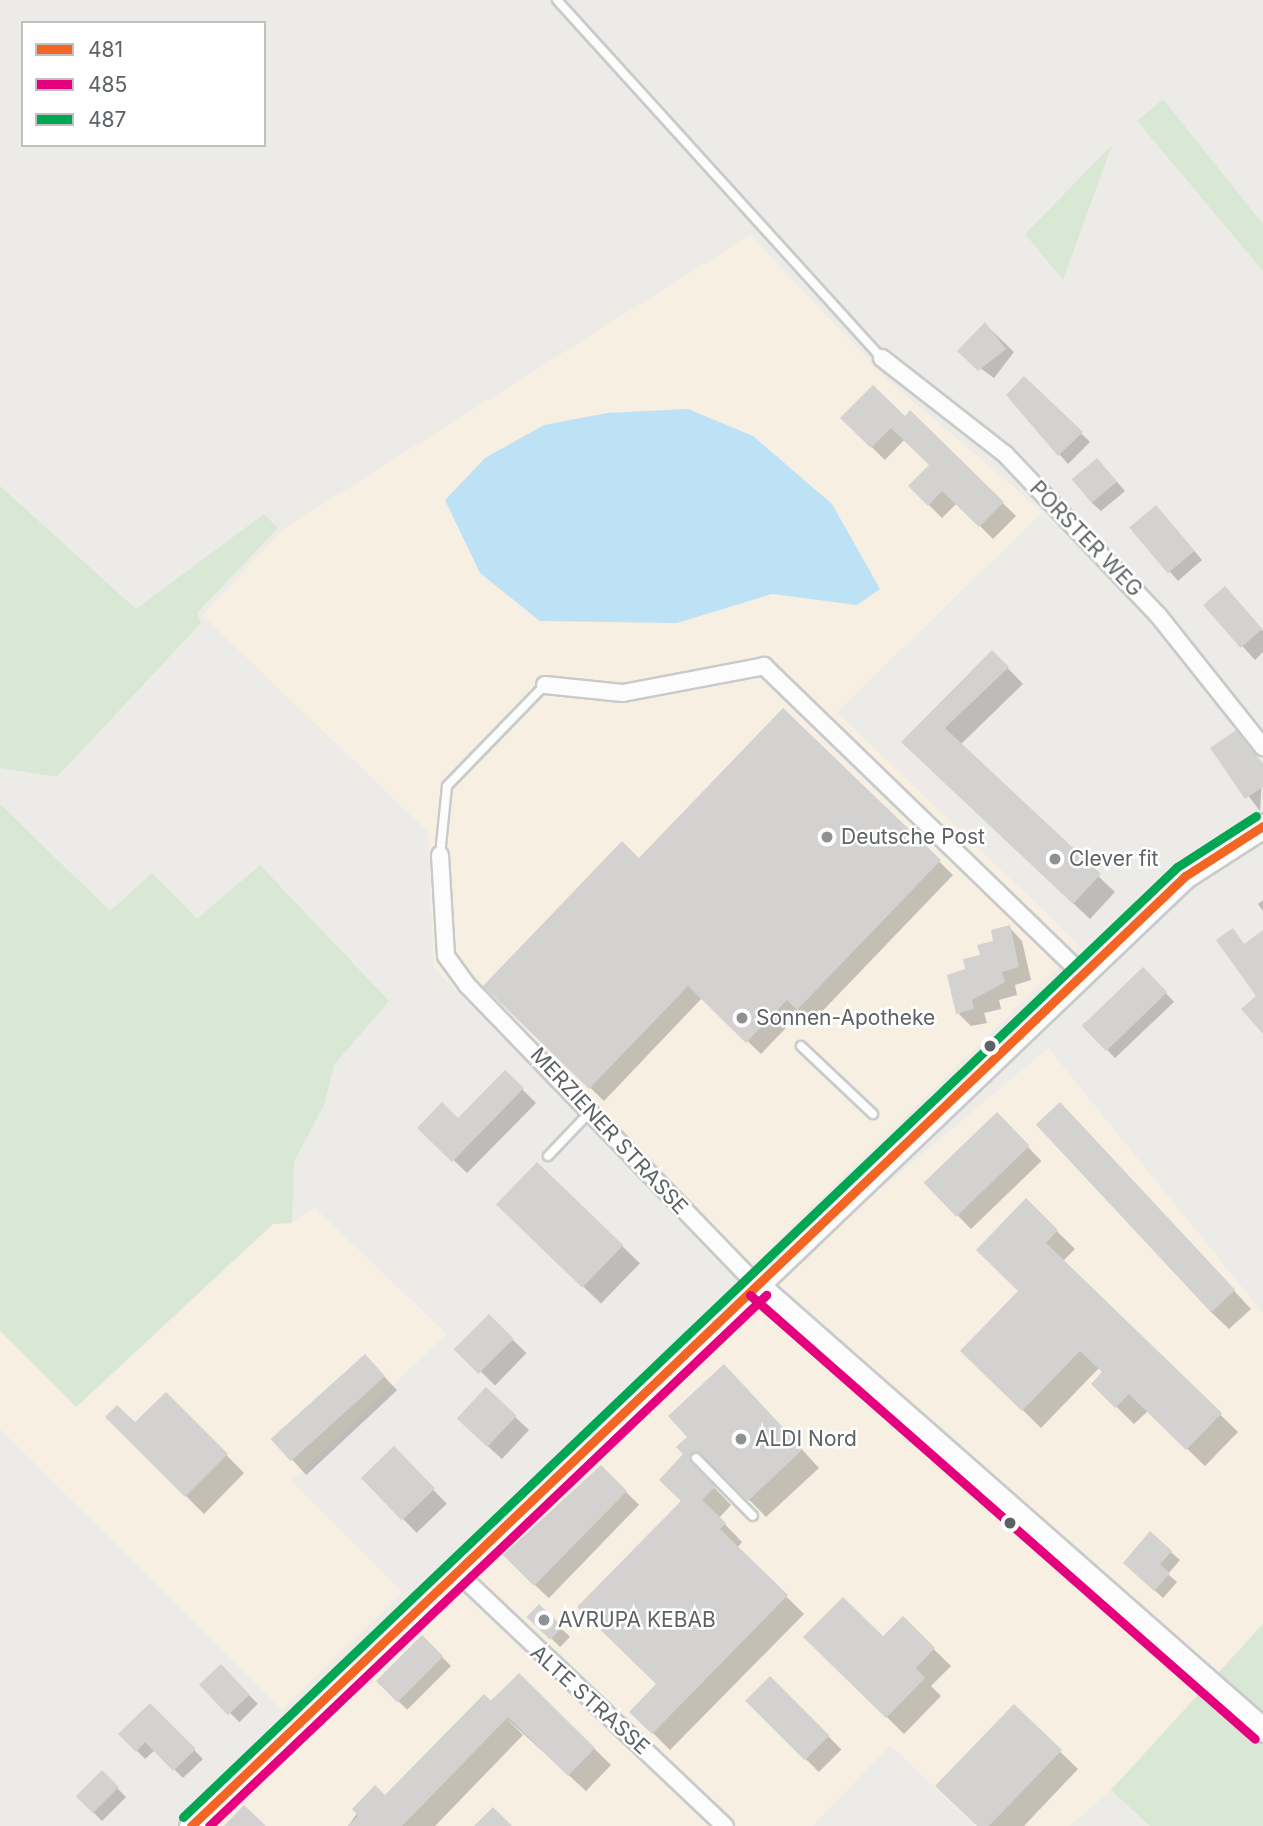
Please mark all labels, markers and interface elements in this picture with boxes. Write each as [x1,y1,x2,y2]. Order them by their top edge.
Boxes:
legend [21,21,266,147]
text: 481 [88,37,123,62]
text: 485 [88,72,127,97]
text: 487 [88,107,126,132]
street label: PORSTER WEG [1024,476,1148,602]
place label: Deutsche Post [841,824,985,850]
marker: Deutsche Post [819,829,835,845]
place label: Clever fit [1069,846,1158,872]
marker: Clever fit [1047,851,1063,867]
place label: Sonnen-Apotheke [756,1005,935,1031]
marker: Sonnen-Apotheke [734,1010,750,1026]
unlabelled marker [983,1039,997,1053]
street label: MERZIENER STRASSE [525,1042,693,1220]
place label: ALDI Nord [755,1426,857,1452]
marker: ALDI Nord [733,1431,749,1447]
unlabelled marker [1003,1516,1017,1530]
place label: AVRUPA KEBAB [558,1607,716,1633]
marker: AVRUPA KEBAB [536,1612,552,1628]
street label: ALTE STRASSE [525,1640,655,1760]

